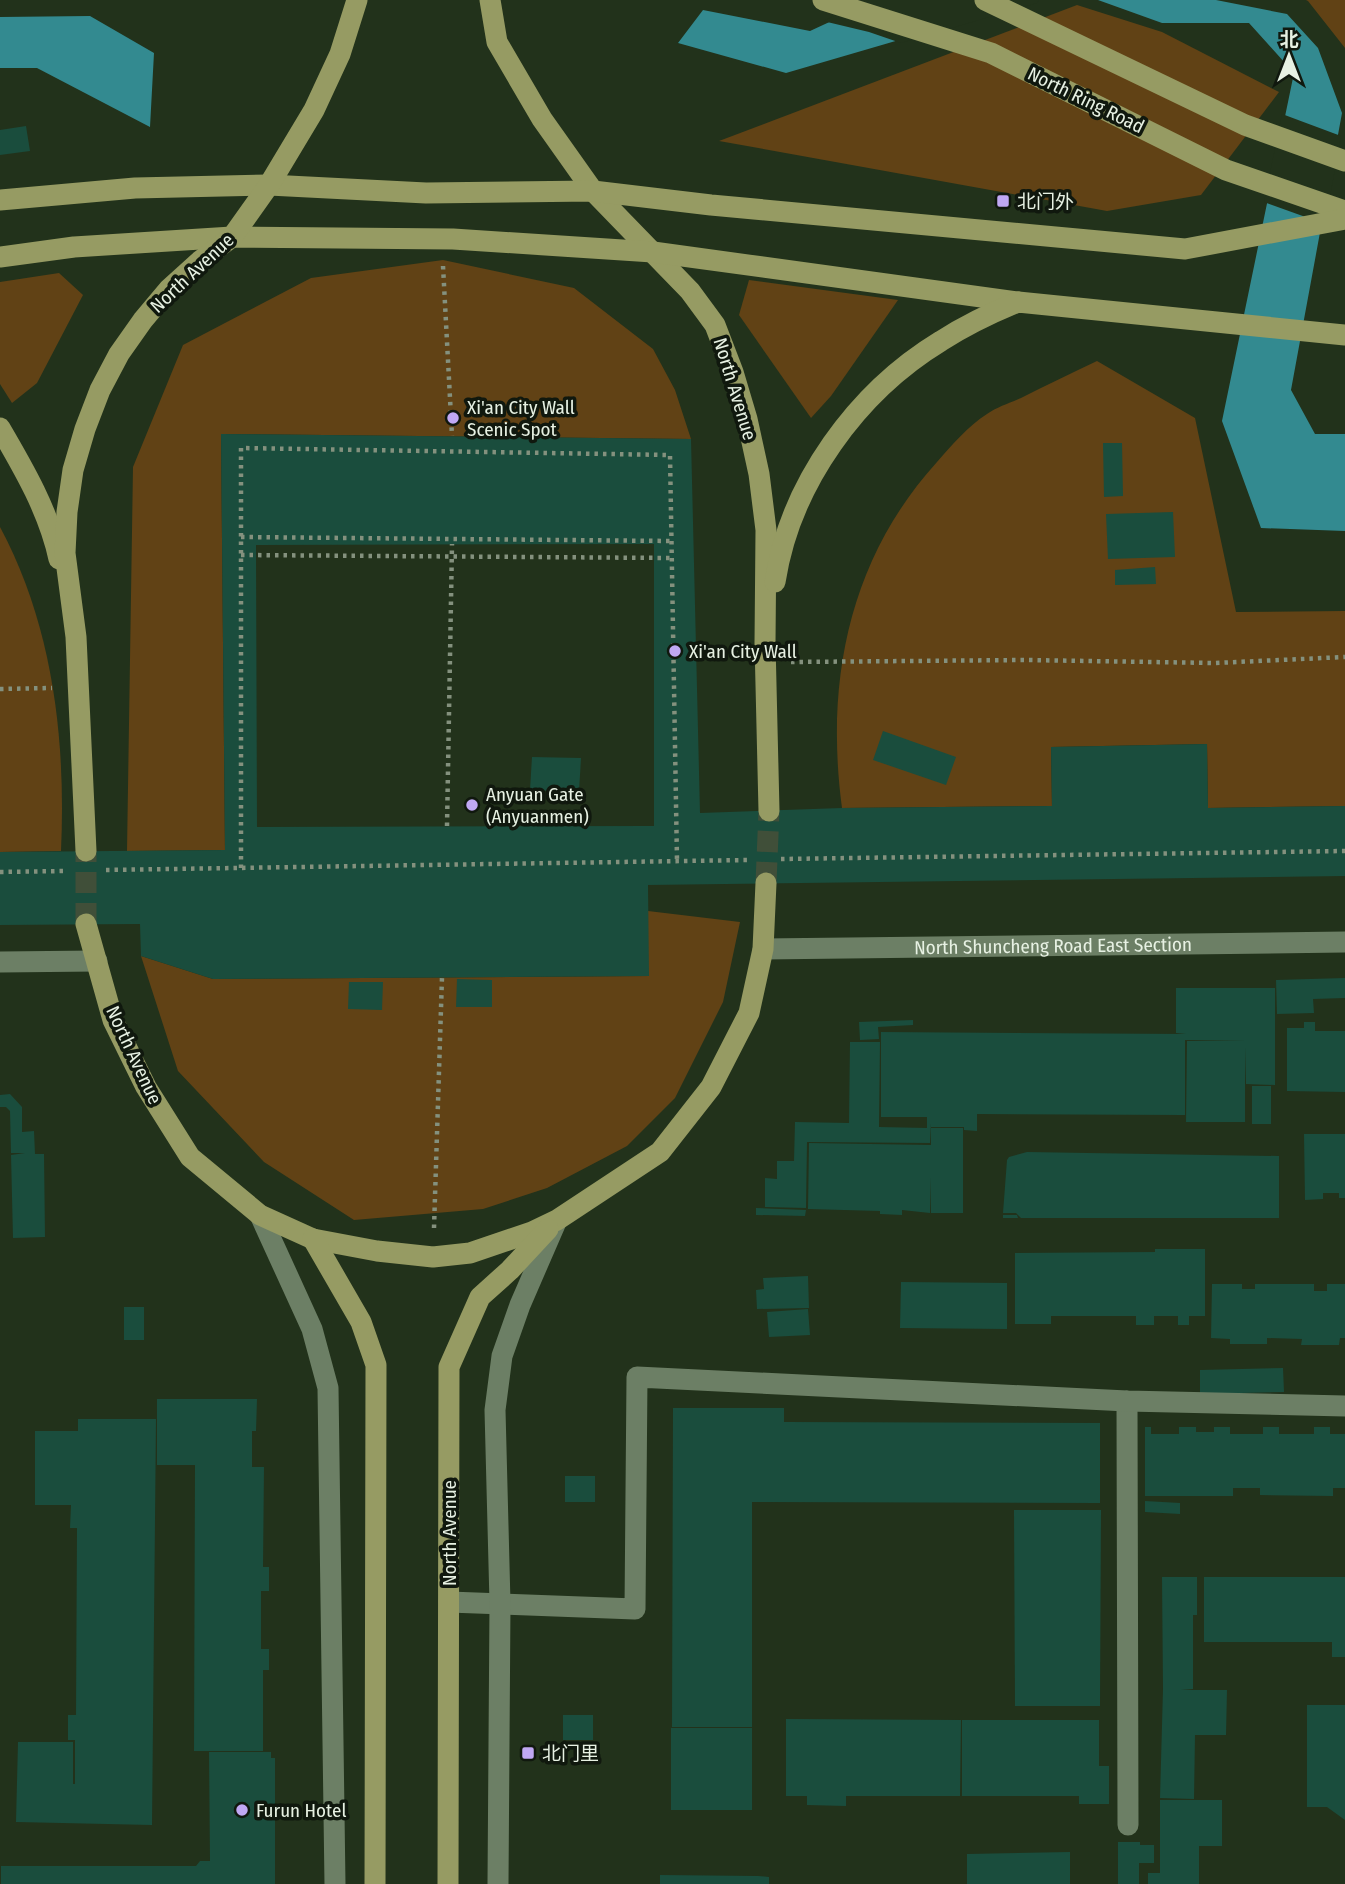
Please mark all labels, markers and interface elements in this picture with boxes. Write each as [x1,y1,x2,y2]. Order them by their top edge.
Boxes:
north arrow [1254,21,1324,91]
text: 北 [1279,28,1299,51]
street label: North Ring Road [1024,62,1148,138]
place label: 北门外 [1017,190,1074,213]
marker: 北门外 [995,193,1011,209]
street label: North Avenue [145,228,239,318]
street label: North Avenue [709,335,761,443]
place label: Xi'an City Wall Scenic Spot [467,396,575,441]
marker: Xi'an City Wall Scenic Spot [445,410,461,426]
place label: Xi'an City Wall [689,640,797,663]
marker: Xi'an City Wall [667,643,683,659]
place label: Anyuan Gate (Anyuanmen) [486,783,589,828]
marker: Anyuan Gate (Anyuanmen) [464,797,480,813]
street label: North Shuncheng Road East Section [914,932,1192,959]
street label: North Avenue [101,1002,167,1108]
street label: North Avenue [438,1480,461,1586]
place label: 北门里 [542,1742,599,1765]
marker: 北门里 [520,1745,536,1761]
place label: Furun Hotel [256,1799,346,1822]
marker: Furun Hotel [234,1802,250,1818]

